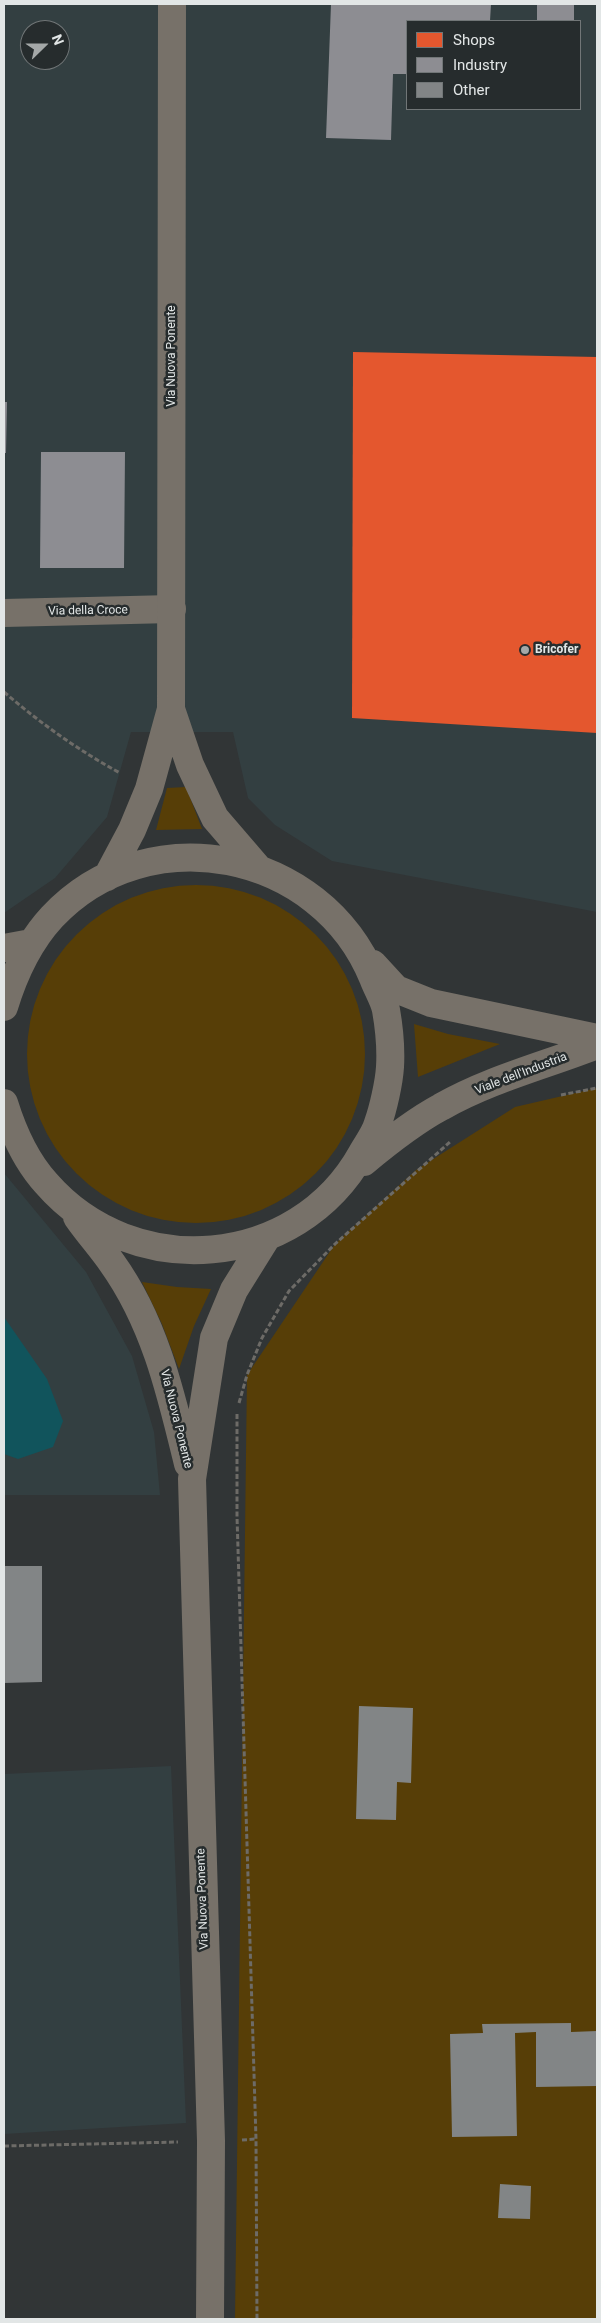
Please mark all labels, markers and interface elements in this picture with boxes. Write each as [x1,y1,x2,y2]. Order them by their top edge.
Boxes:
north arrow [20,20,70,70]
legend [406,20,581,110]
text: Shops [453,31,495,49]
text: N [49,32,67,47]
text: Industry [453,56,507,74]
text: Other [453,81,490,99]
street label: Via Nuova Ponente [165,305,179,407]
street label: Via della Croce [48,603,128,619]
place label: Bricofer [535,643,578,657]
marker: Bricofer [519,644,531,656]
street label: Viale dell'Industria [473,1050,569,1098]
street label: Via Nuova Ponente [157,1368,195,1470]
street label: Via Nuova Ponente [194,1848,212,1950]

